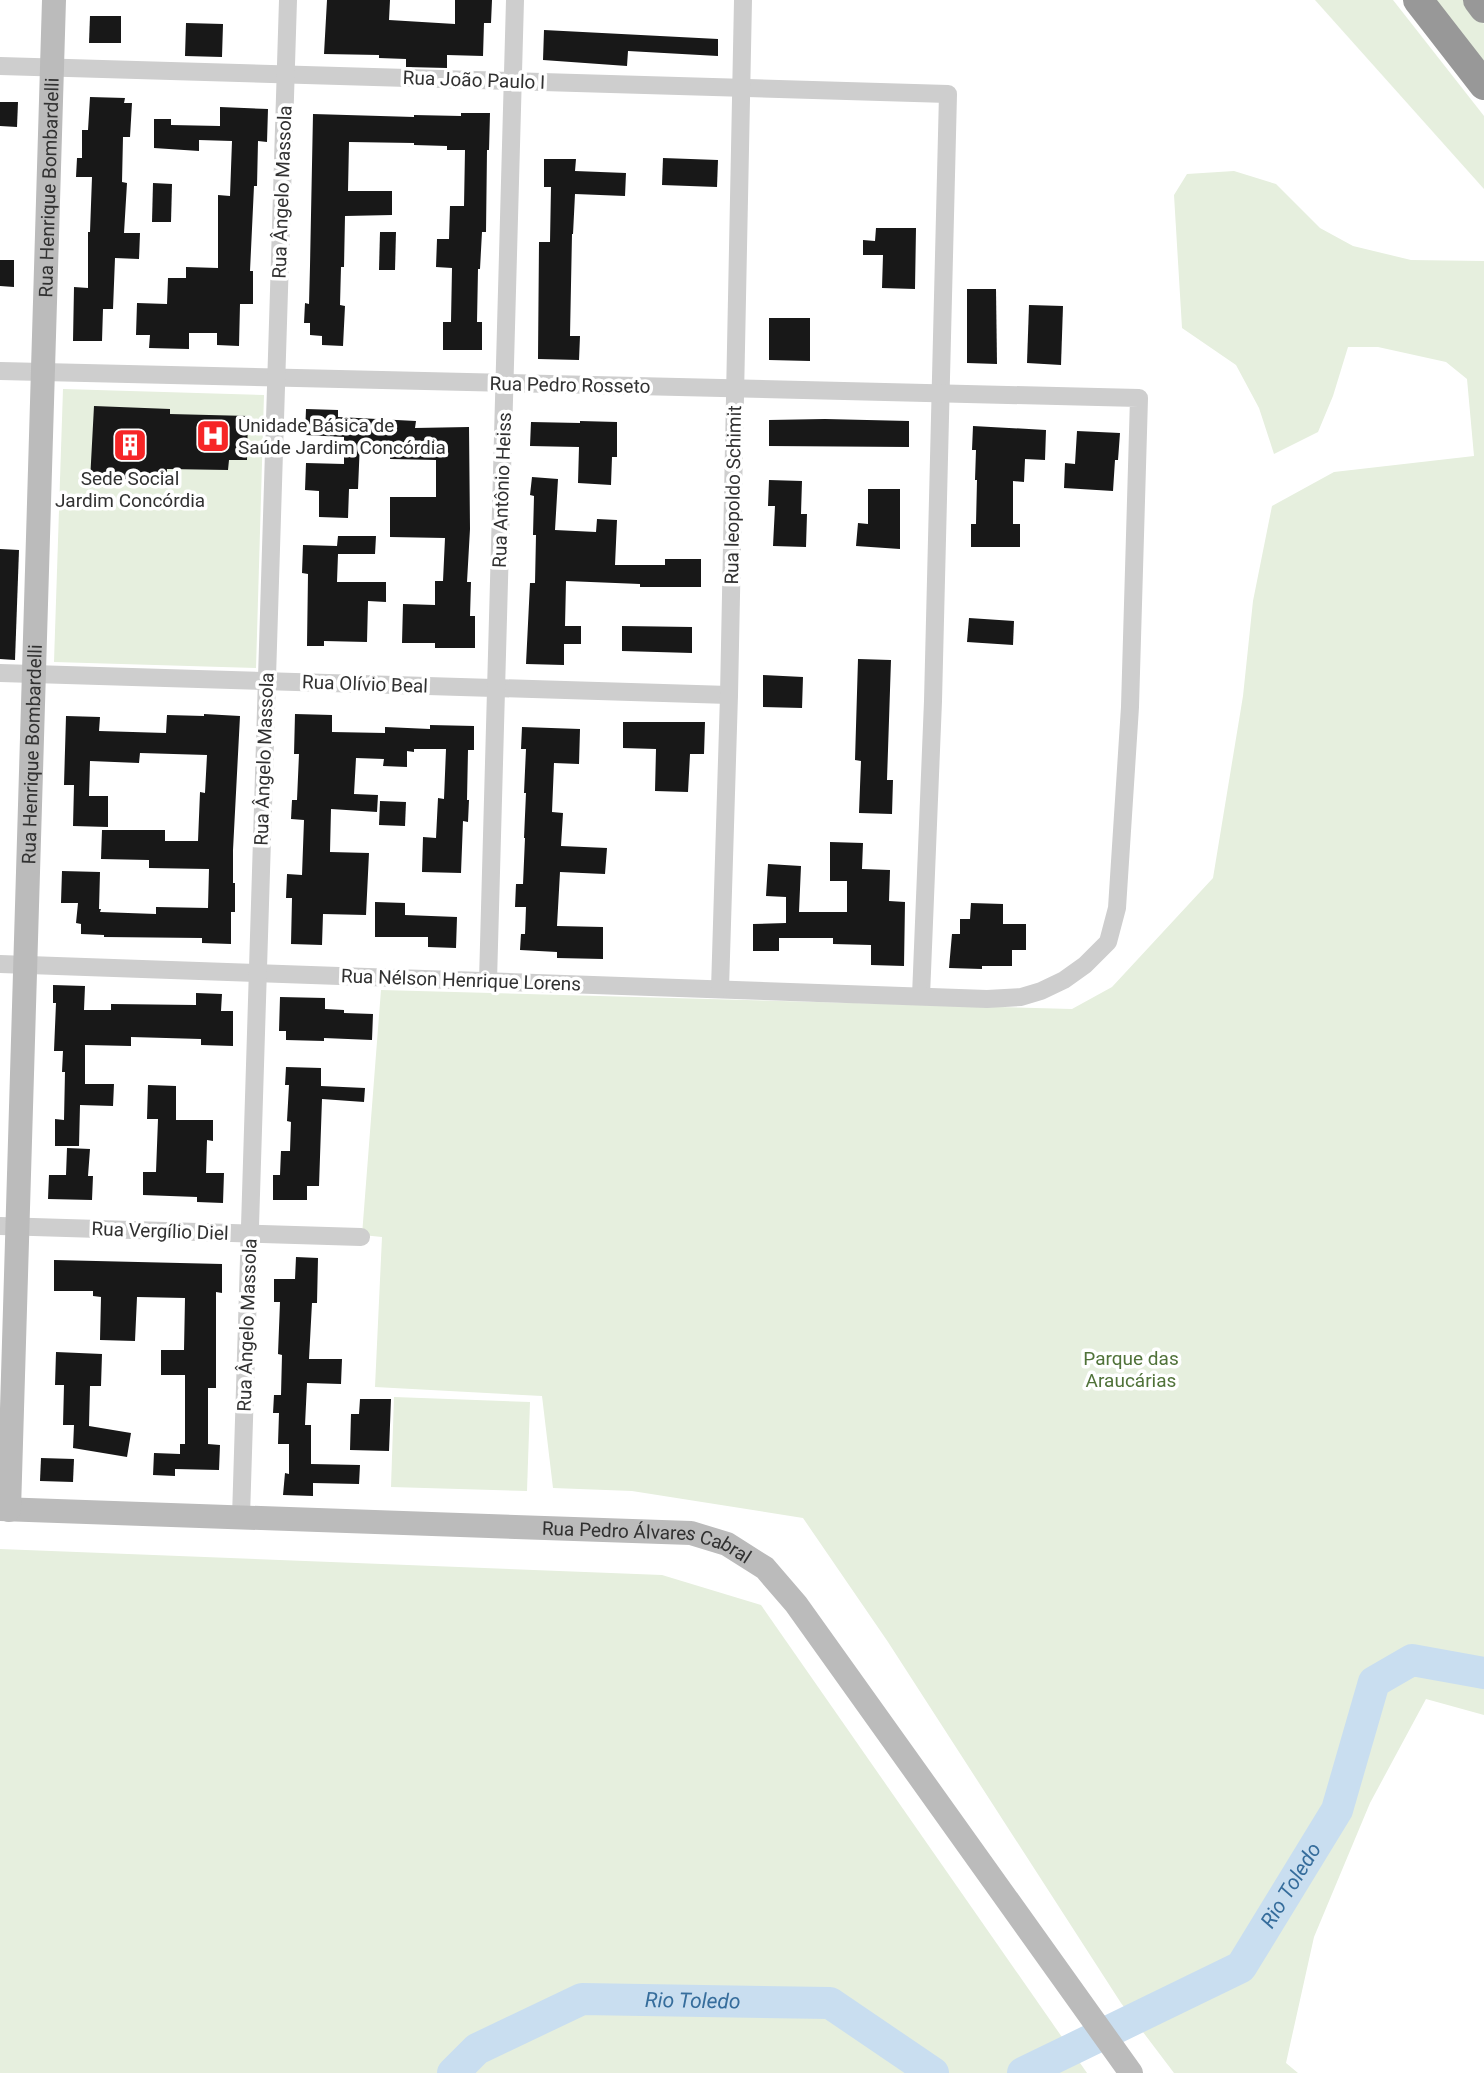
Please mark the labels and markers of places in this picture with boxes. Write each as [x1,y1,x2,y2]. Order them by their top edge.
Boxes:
place label: Unidade Básica de Saúde Jardim Concórdia [238,414,446,459]
hospital icon: Unidade Básica de Saúde Jardim Concórdia [194,417,232,455]
building icon: Sede Social Jardim Concórdia [111,426,149,464]
place label: Sede Social Jardim Concórdia [55,467,205,512]

